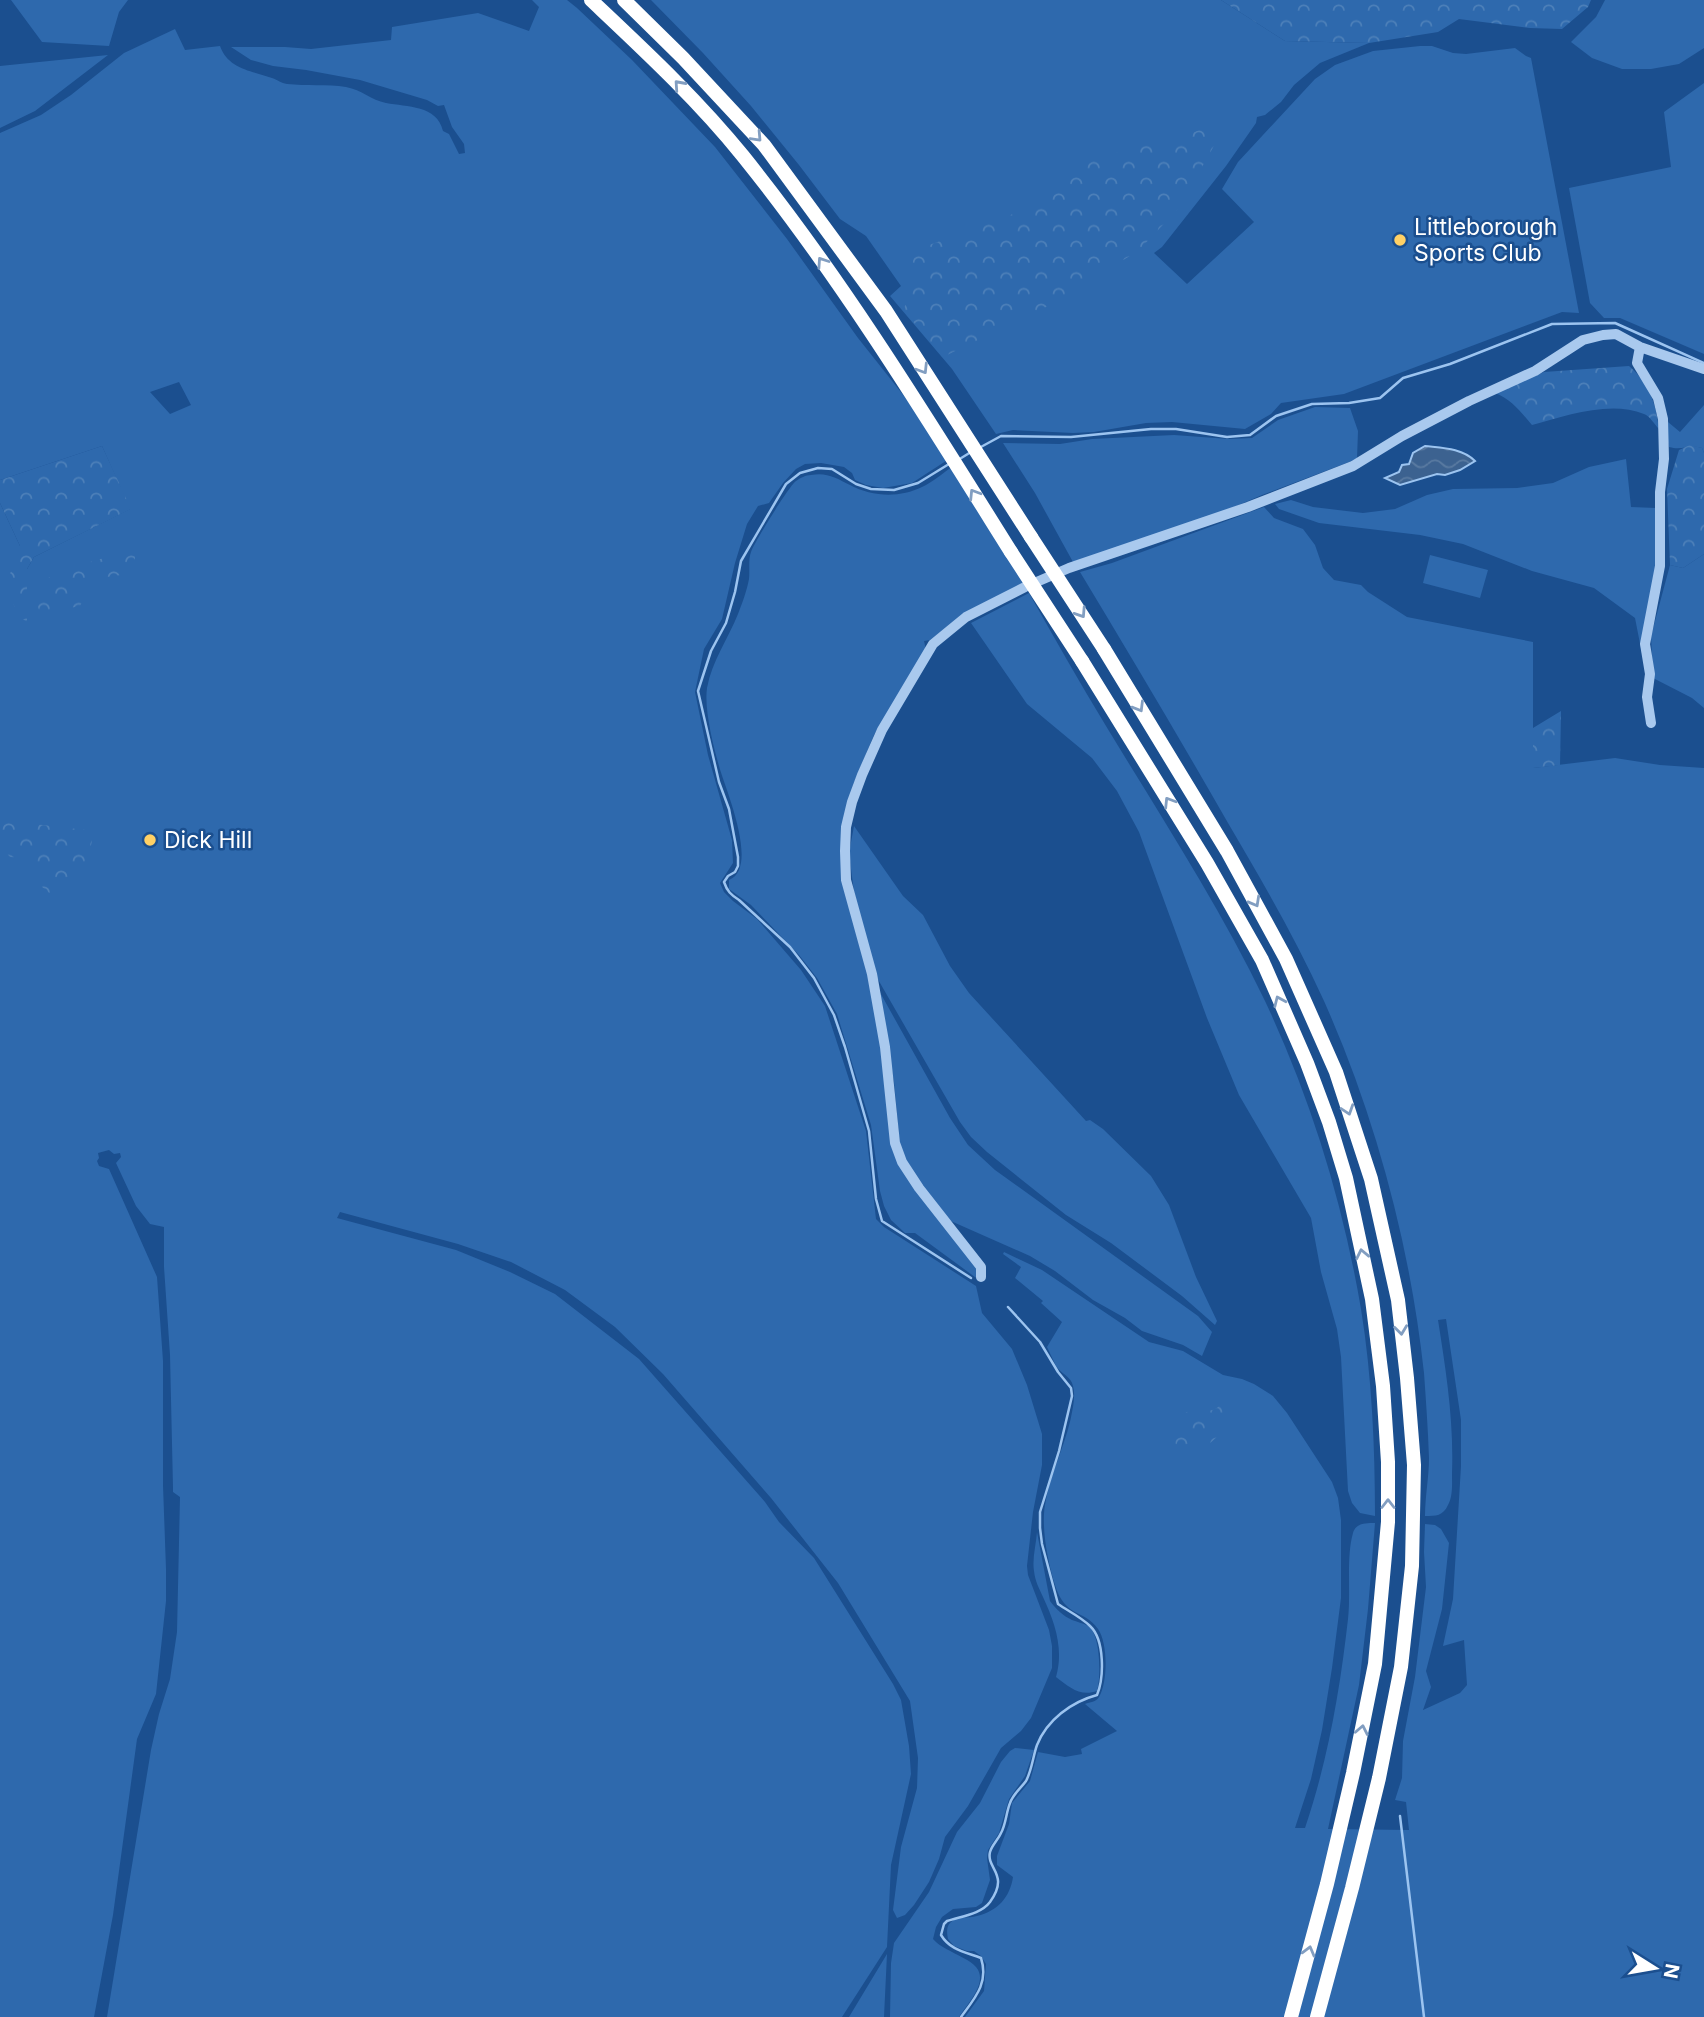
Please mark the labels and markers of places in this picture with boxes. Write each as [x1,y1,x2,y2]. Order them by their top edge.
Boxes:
place label: Littleborough Sports Club [1414,213,1557,267]
marker: Littleborough Sports Club [1392,232,1408,248]
place label: Dick Hill [164,826,252,854]
marker: Dick Hill [142,832,158,848]

